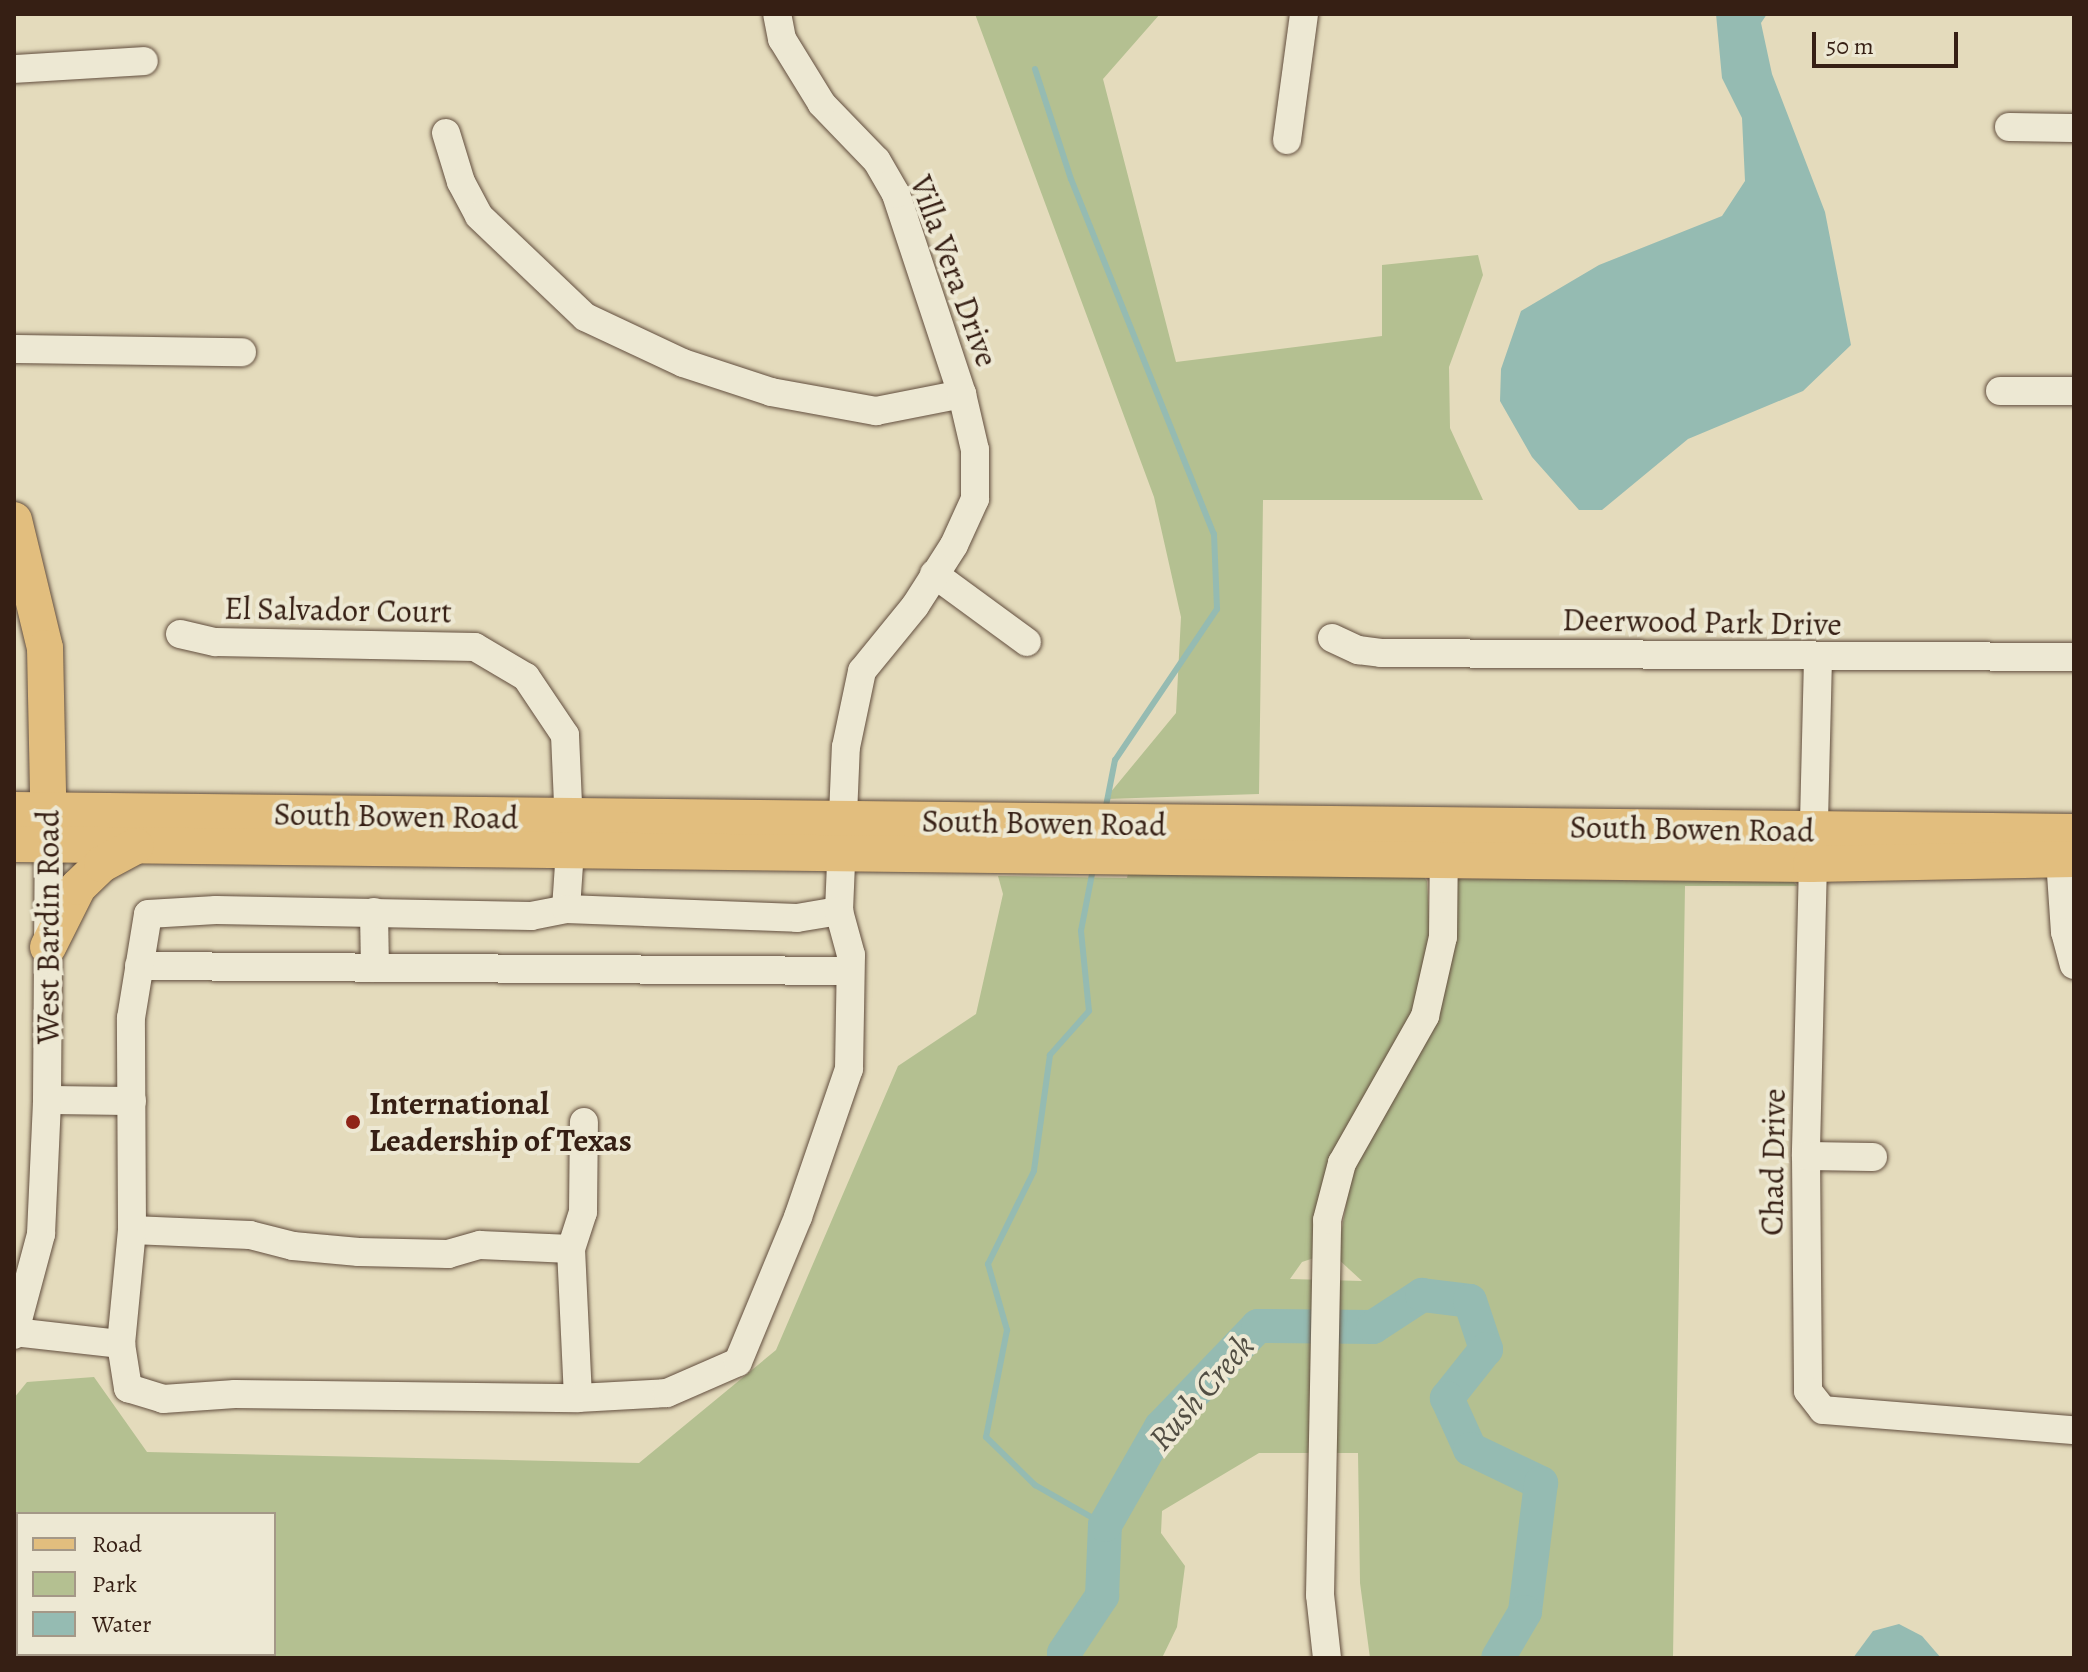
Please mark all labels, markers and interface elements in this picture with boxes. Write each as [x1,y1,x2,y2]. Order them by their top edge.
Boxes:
scale bar [1816,16,1962,66]
text: 50 m [1826,30,1874,62]
street label: Villa Vera Drive [902,170,1006,372]
street label: El Salvador Court [224,589,452,631]
street label: Deerwood Park Drive [1562,600,1842,644]
street label: South Bowen Road [273,795,519,837]
street label: South Bowen Road [921,802,1167,844]
street label: South Bowen Road [1569,808,1815,850]
street label: West Bardin Road [29,810,67,1044]
place label: International Leadership of Texas [369,1085,632,1160]
street label: Chad Drive [1753,1088,1793,1236]
marker: International Leadership of Texas [344,1113,362,1131]
water label: Rush Creek [1140,1326,1262,1458]
legend [16,1512,276,1656]
text: Road [92,1528,142,1560]
text: Park [92,1568,137,1600]
text: Water [92,1608,152,1640]

